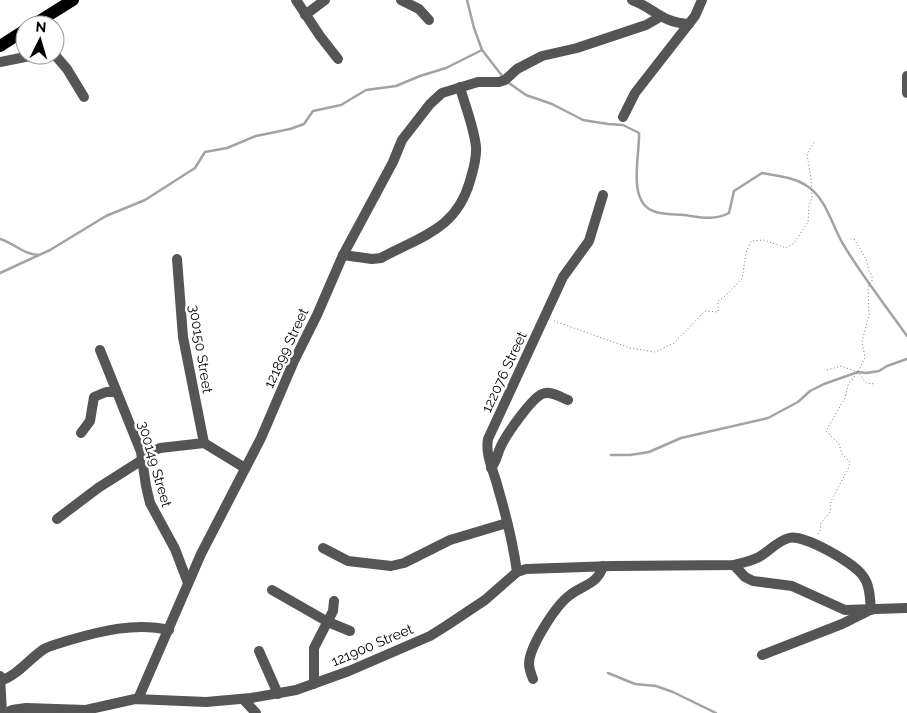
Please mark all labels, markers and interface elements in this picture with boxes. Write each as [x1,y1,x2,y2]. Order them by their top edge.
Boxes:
north arrow [15,15,65,65]
text: N [35,19,47,35]
street label: 300150 Street [186,304,216,395]
street label: 121899 Street [260,305,312,391]
street label: 122076 Street [478,329,530,415]
street label: 300149 Street [135,419,175,509]
street label: 121900 Street [329,621,415,669]

